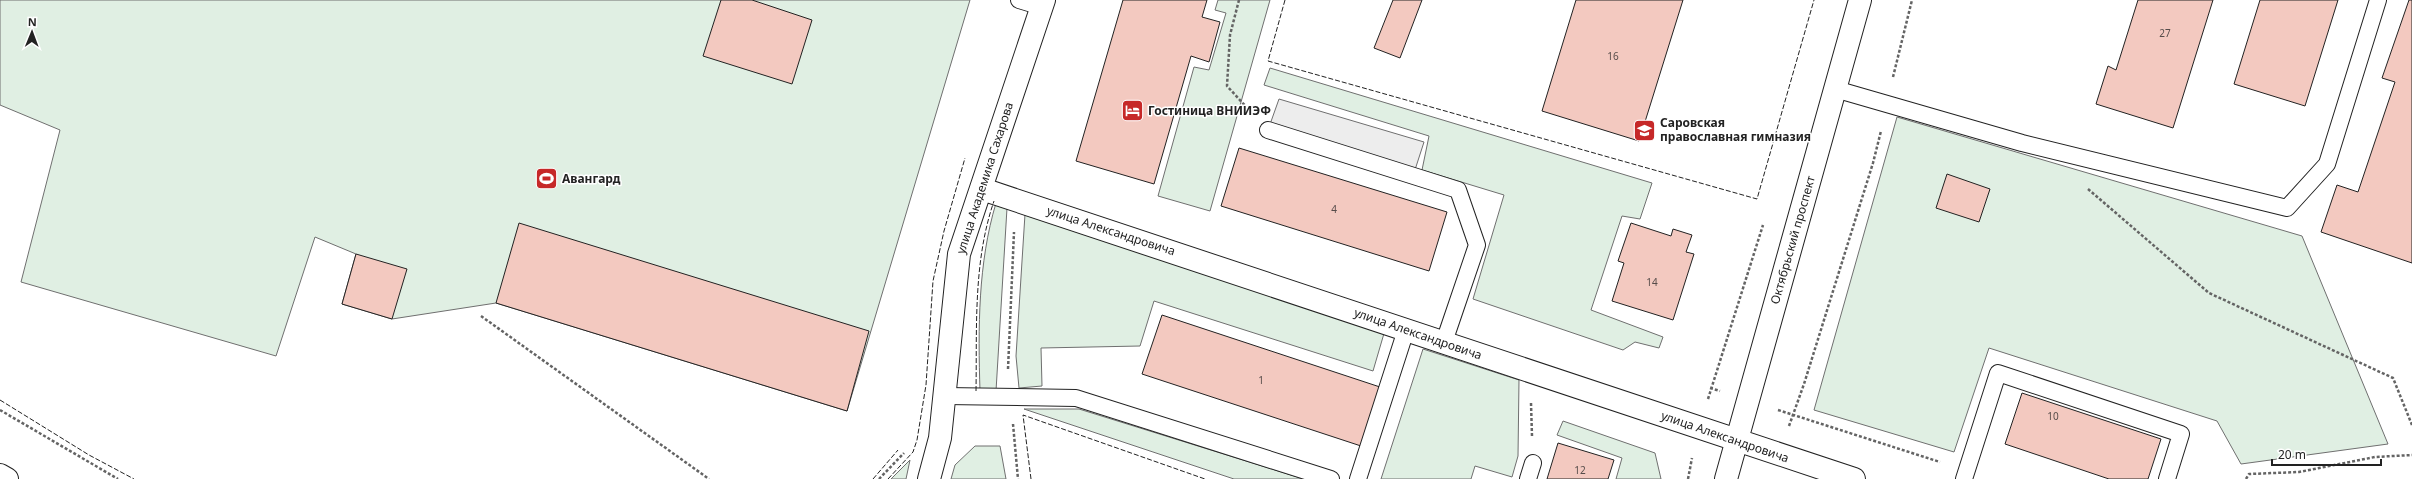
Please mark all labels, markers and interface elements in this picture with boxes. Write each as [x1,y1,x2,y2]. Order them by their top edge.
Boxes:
north arrow [12,12,52,52]
text: N [28,14,37,29]
house number: 27 [2159,26,2171,40]
house number: 16 [1607,49,1619,63]
hotel icon: Гостиница ВНИИЭФ [1120,98,1146,124]
street label: улица Академика Сахарова [952,100,1017,256]
place label: Гостиница ВНИИЭФ [1148,102,1271,119]
place label: Саровская православная гимназия [1660,114,1811,145]
school or university icon: Саровская православная гимназия [1632,117,1658,143]
sports icon: Авангард [534,166,560,192]
place label: Авангард [562,170,621,187]
street label: Октябрьский проспект [1766,173,1819,306]
street label: улица Александровича [1045,202,1178,259]
house number: 4 [1331,202,1337,216]
house number: 14 [1646,275,1658,289]
street label: улица Александровича [1352,304,1484,363]
house number: 1 [1258,373,1264,387]
street label: улица Александровича [1659,407,1791,466]
house number: 10 [2047,409,2059,423]
scale bar [2272,441,2381,467]
text: 20 m [2278,446,2306,463]
house number: 12 [1574,463,1586,477]

